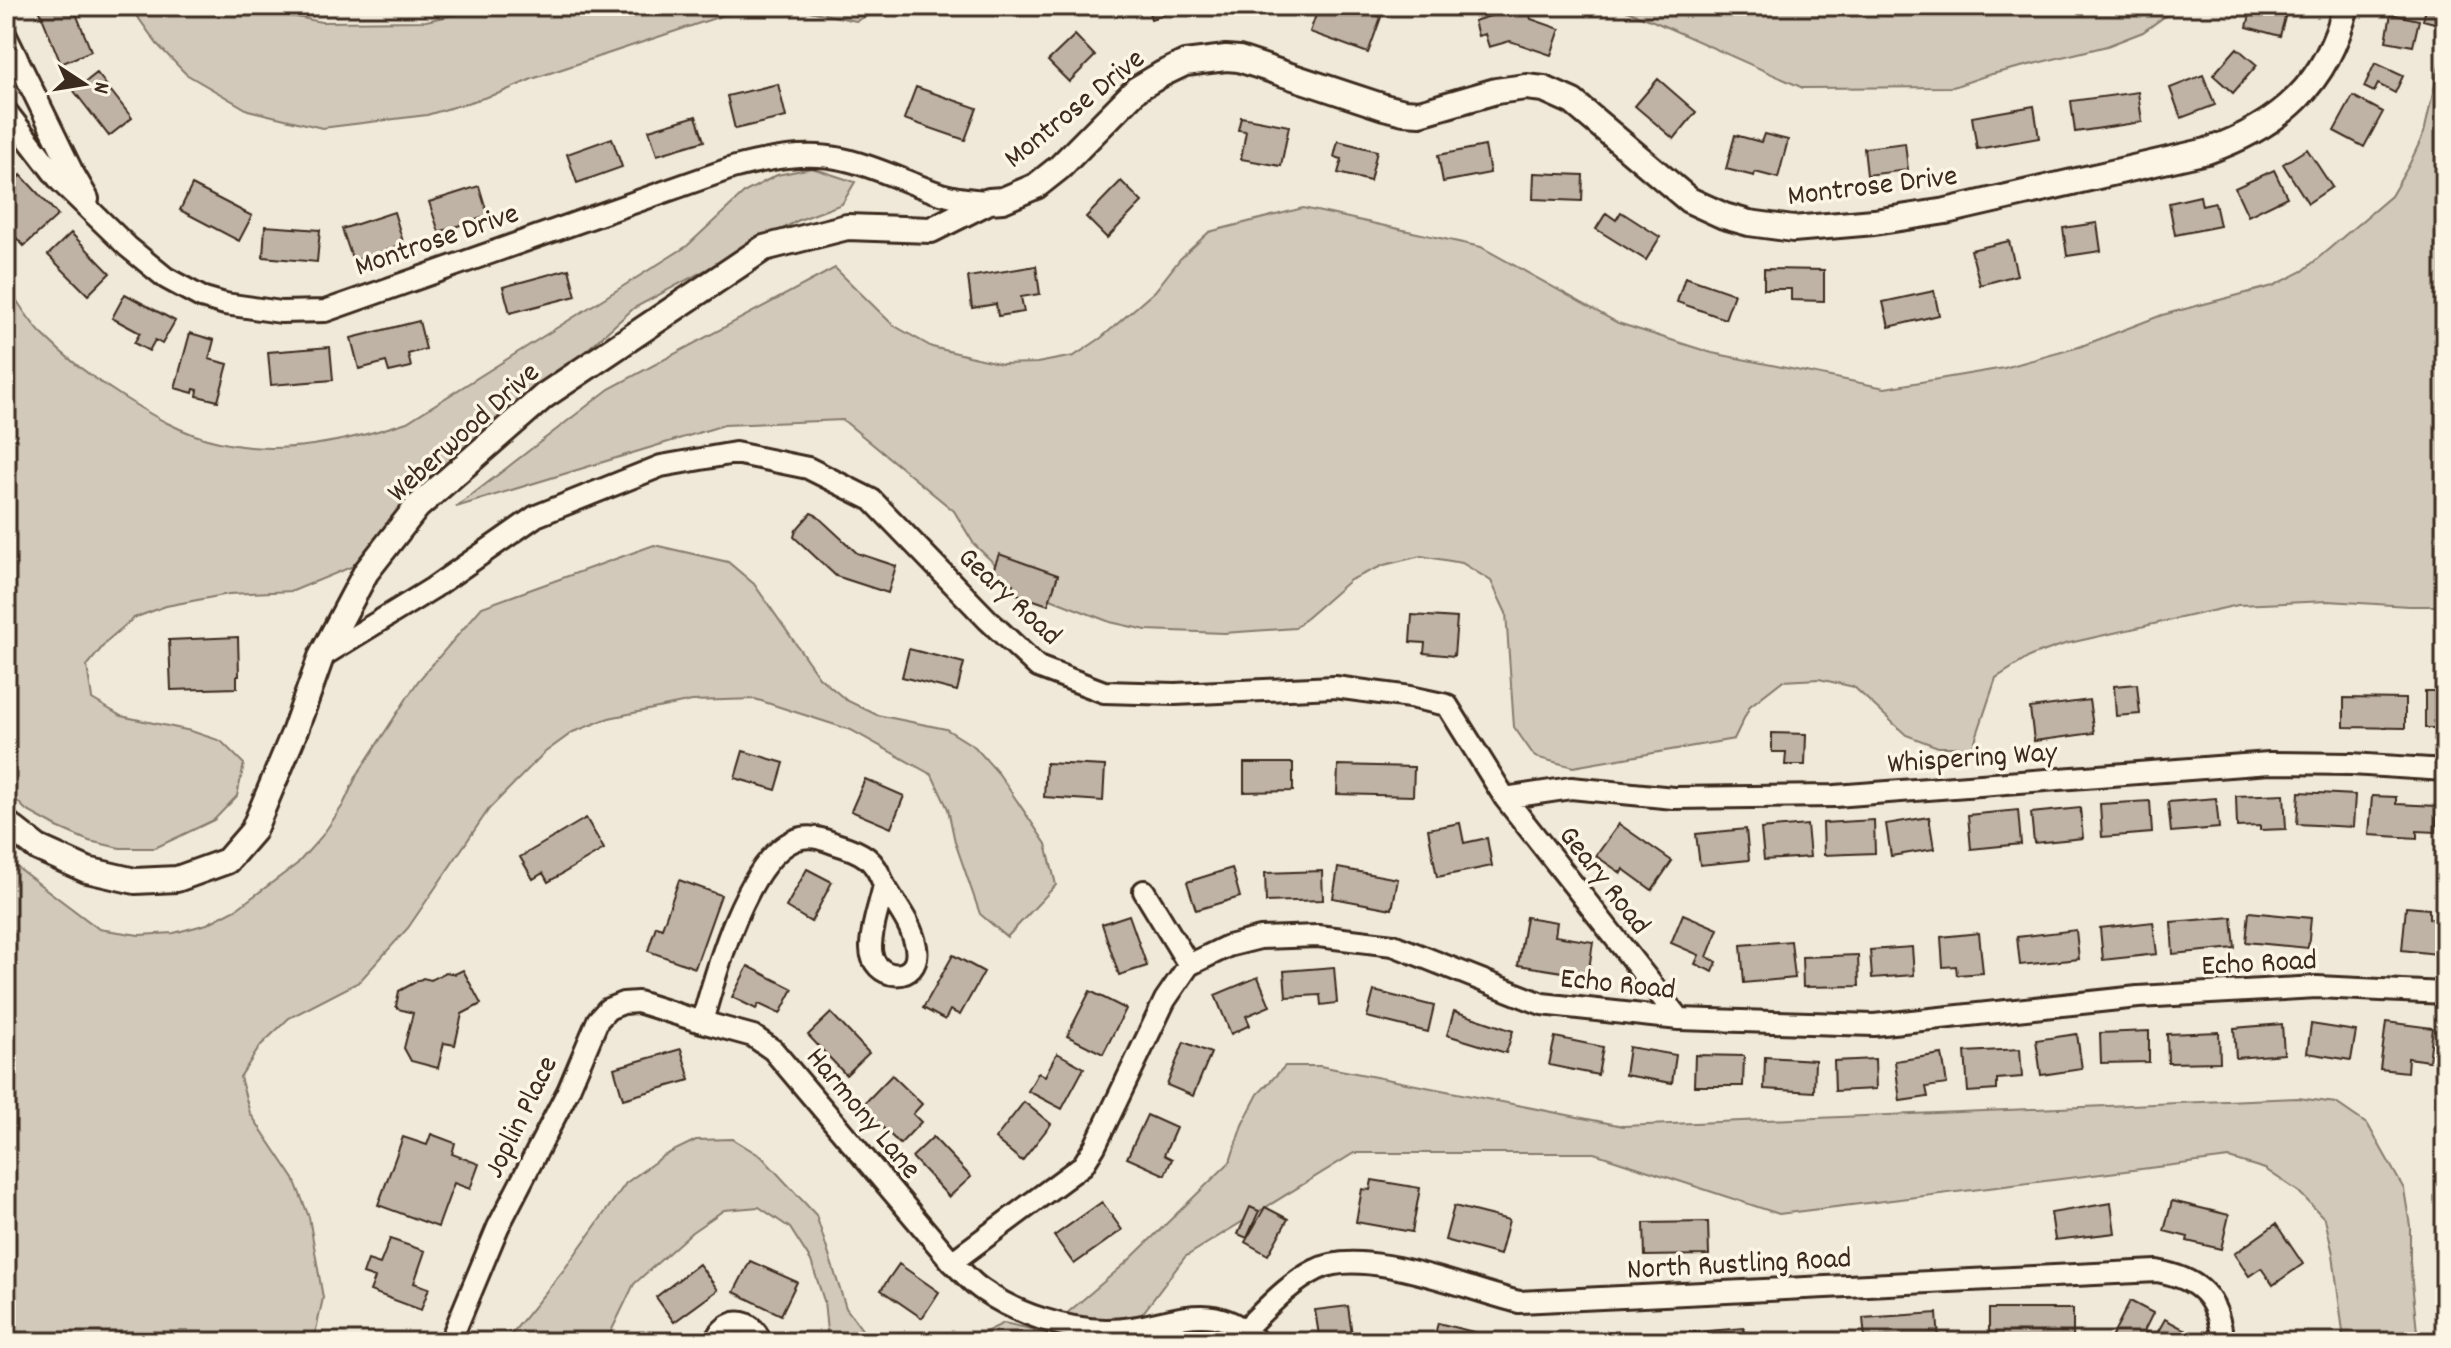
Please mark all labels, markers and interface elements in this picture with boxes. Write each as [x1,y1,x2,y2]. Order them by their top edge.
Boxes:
street label: Montrose Drive [996,40,1156,181]
north arrow [44,44,124,124]
text: N [84,79,116,96]
street label: Montrose Drive [1785,157,1960,220]
street label: Montrose Drive [350,194,525,290]
street label: Weberwood Drive [379,354,551,515]
street label: Geary Road [946,539,1070,658]
street label: Whispering Way [1886,733,2059,788]
street label: Geary Road [1546,818,1659,946]
street label: Echo Road [2200,941,2318,990]
street label: Echo Road [1558,959,1677,1014]
street label: Harmony Lane [793,1039,930,1190]
street label: Joplin Place [475,1049,571,1187]
street label: North Rustling Road [1626,1239,1853,1294]

